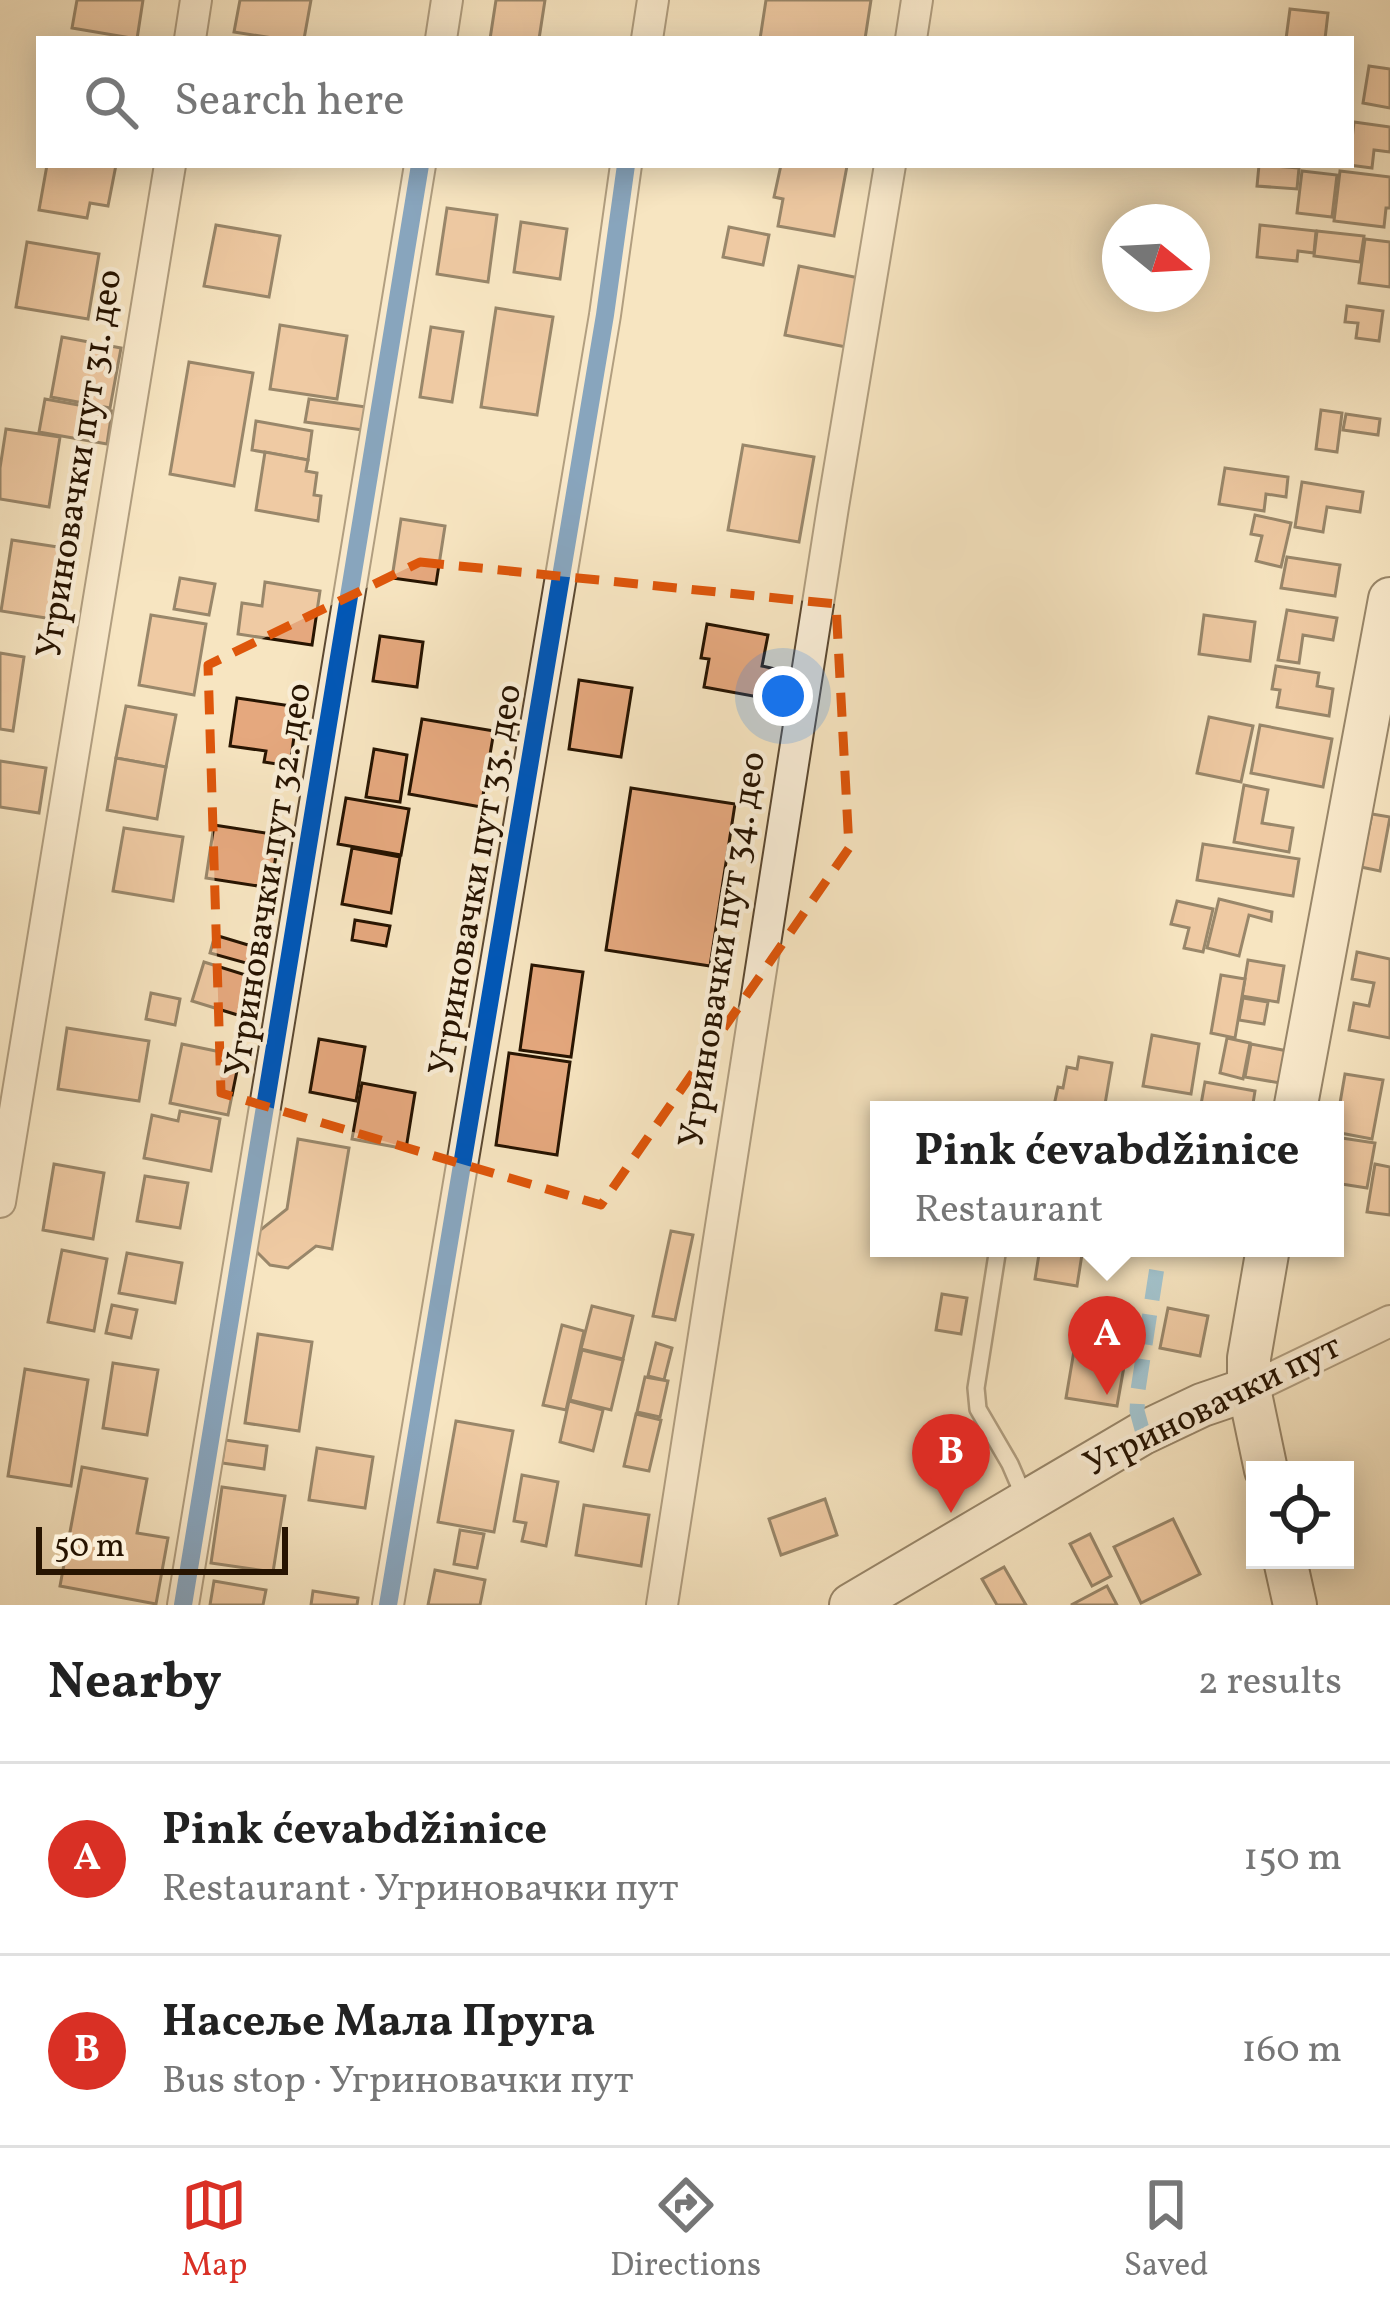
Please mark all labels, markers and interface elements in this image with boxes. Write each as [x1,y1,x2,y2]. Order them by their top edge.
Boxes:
search box [36,36,1354,168]
icon: search [78,69,144,135]
text: Search here [174,71,405,134]
north arrow [1102,204,1210,312]
street label: Угриновачки пут 31. део [26,266,136,662]
your location [753,666,813,726]
street label: Угриновачки пут 32. део [214,679,326,1081]
street label: Угриновачки пут 33. део [418,680,536,1080]
street label: Угриновачки пут 34. део [668,748,780,1152]
popup [870,1101,1344,1257]
text: Pink ćevabdžinice [914,1121,1300,1184]
text: Restaurant [914,1184,1103,1238]
pin: A [1068,1296,1146,1395]
street label: Угриновачки пут [1076,1323,1350,1491]
pin: B [912,1414,990,1513]
map controls [1246,1461,1354,1569]
button: locate [1246,1461,1354,1569]
scale bar [36,1521,288,1574]
text: 50 m [54,1525,125,1571]
text: Nearby [48,1648,222,1719]
text: 2 results [1198,1656,1342,1710]
text: Pink ćevabdžinice [162,1800,547,1863]
text: A [73,1832,101,1886]
text: 150 m [1243,1832,1342,1886]
text: Restaurant · Угриновачки пут [162,1863,678,1917]
text: Насеље Мала Пруга [162,1992,595,2055]
text: B [74,2024,100,2078]
text: 160 m [1241,2024,1342,2078]
text: Bus stop · Угриновачки пут [162,2055,633,2109]
tab: Map [181,2172,247,2290]
tab: Directions [610,2172,761,2290]
tab: Saved [1124,2172,1209,2290]

